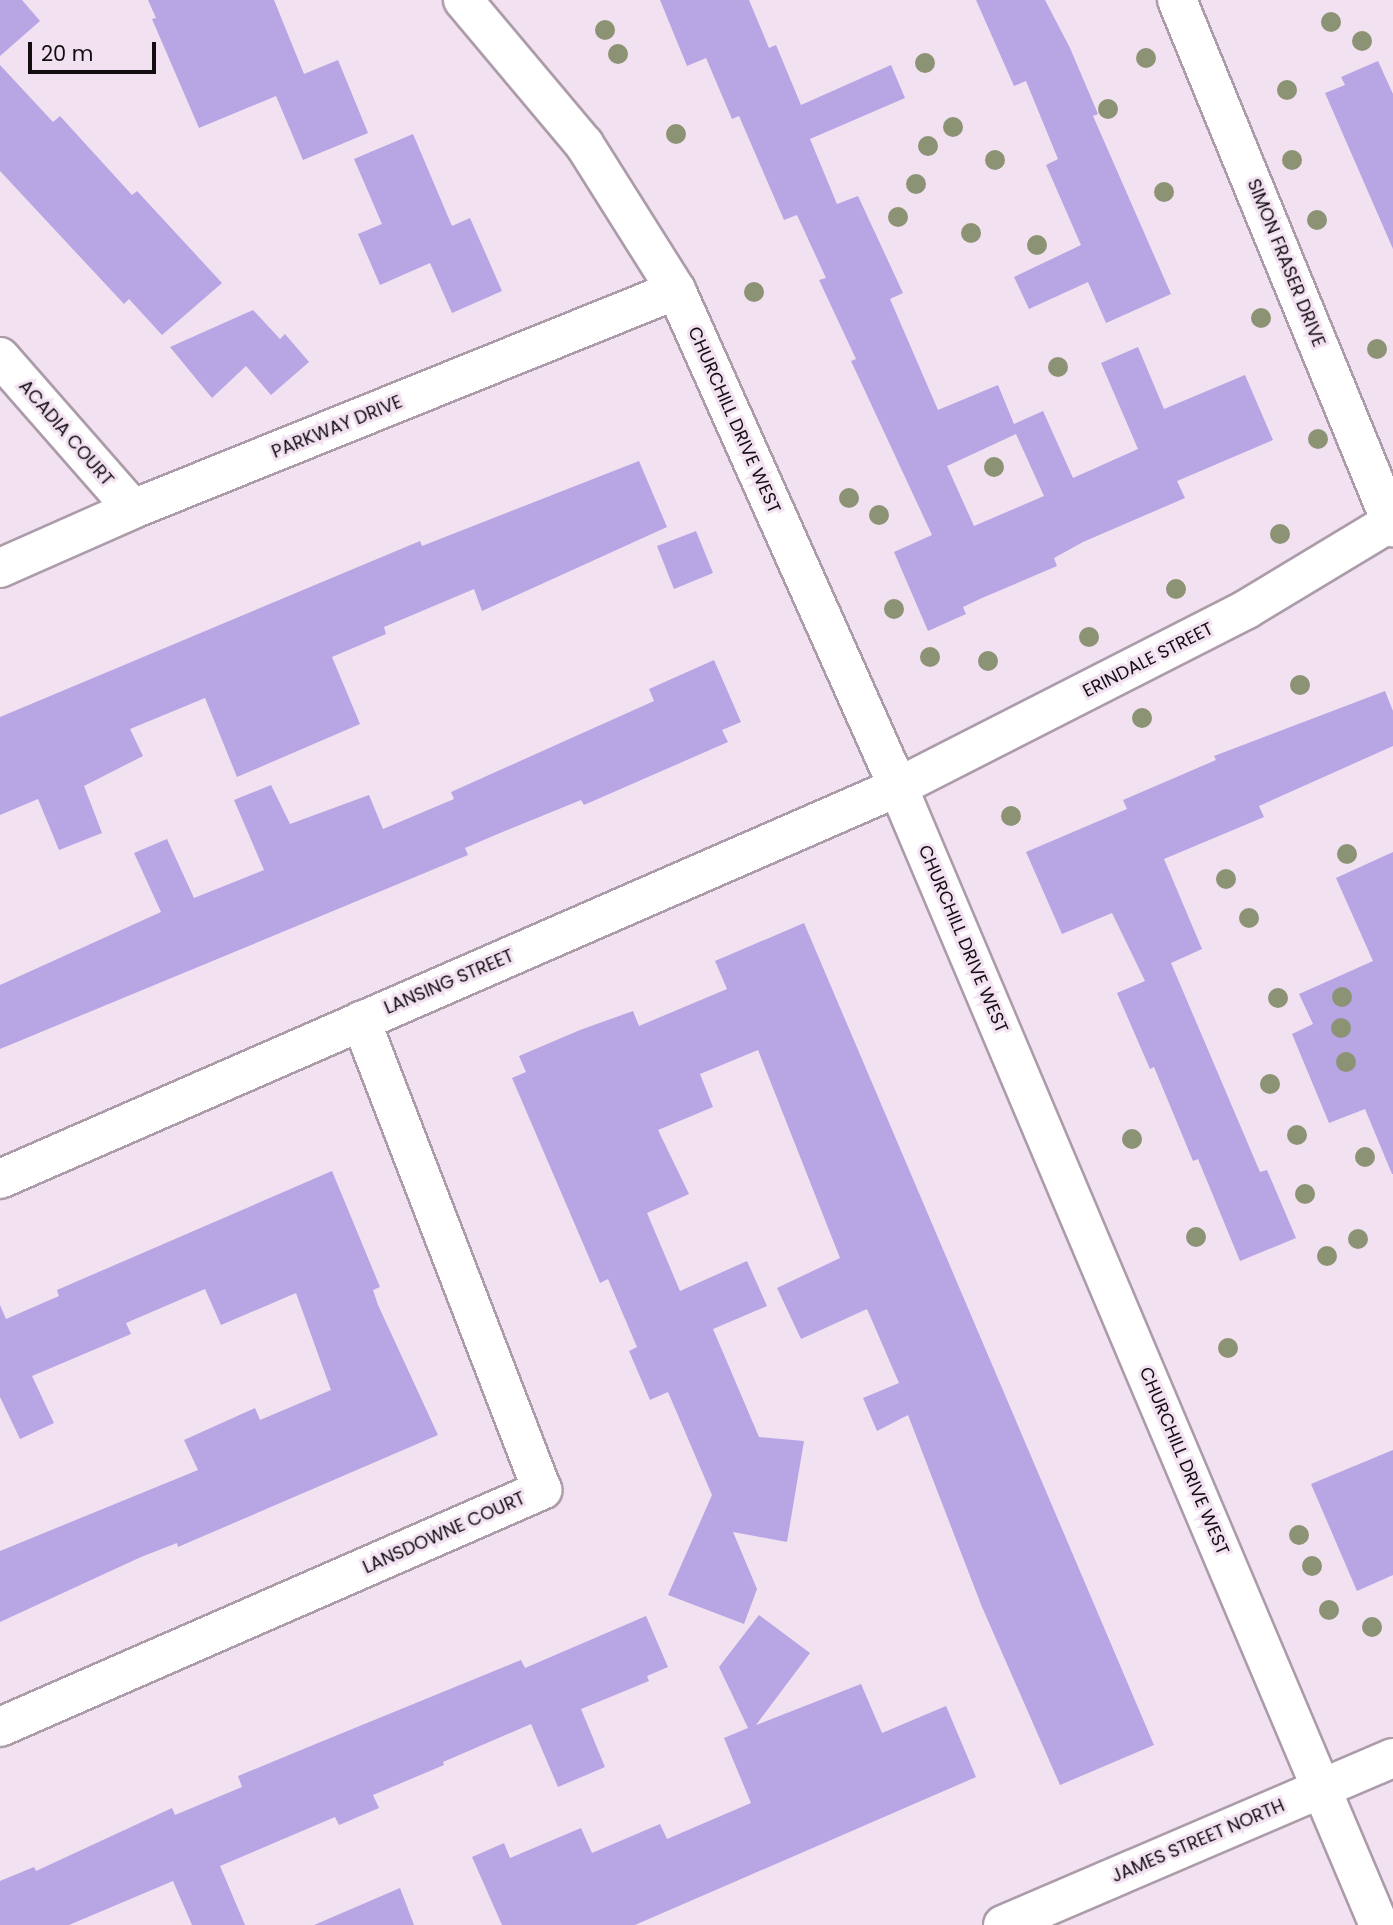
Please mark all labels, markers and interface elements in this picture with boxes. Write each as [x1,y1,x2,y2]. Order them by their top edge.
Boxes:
scale bar [32,28,159,72]
text: 20 m [41,39,94,68]
street label: SIMON FRASER DRIVE [1242,176,1330,350]
street label: CHURCHILL DRIVE WEST [683,323,785,517]
street label: ACADIA COURT [14,376,118,490]
street label: PARKWAY DRIVE [269,391,405,463]
street label: ERINDALE STREET [1079,618,1217,702]
street label: CHURCHILL DRIVE WEST [914,842,1012,1036]
street label: LANSING STREET [381,945,517,1019]
street label: CHURCHILL DRIVE WEST [1135,1364,1233,1558]
street label: LANSDOWNE COURT [360,1488,528,1578]
street label: JAMES STREET NORTH [1108,1795,1288,1887]

